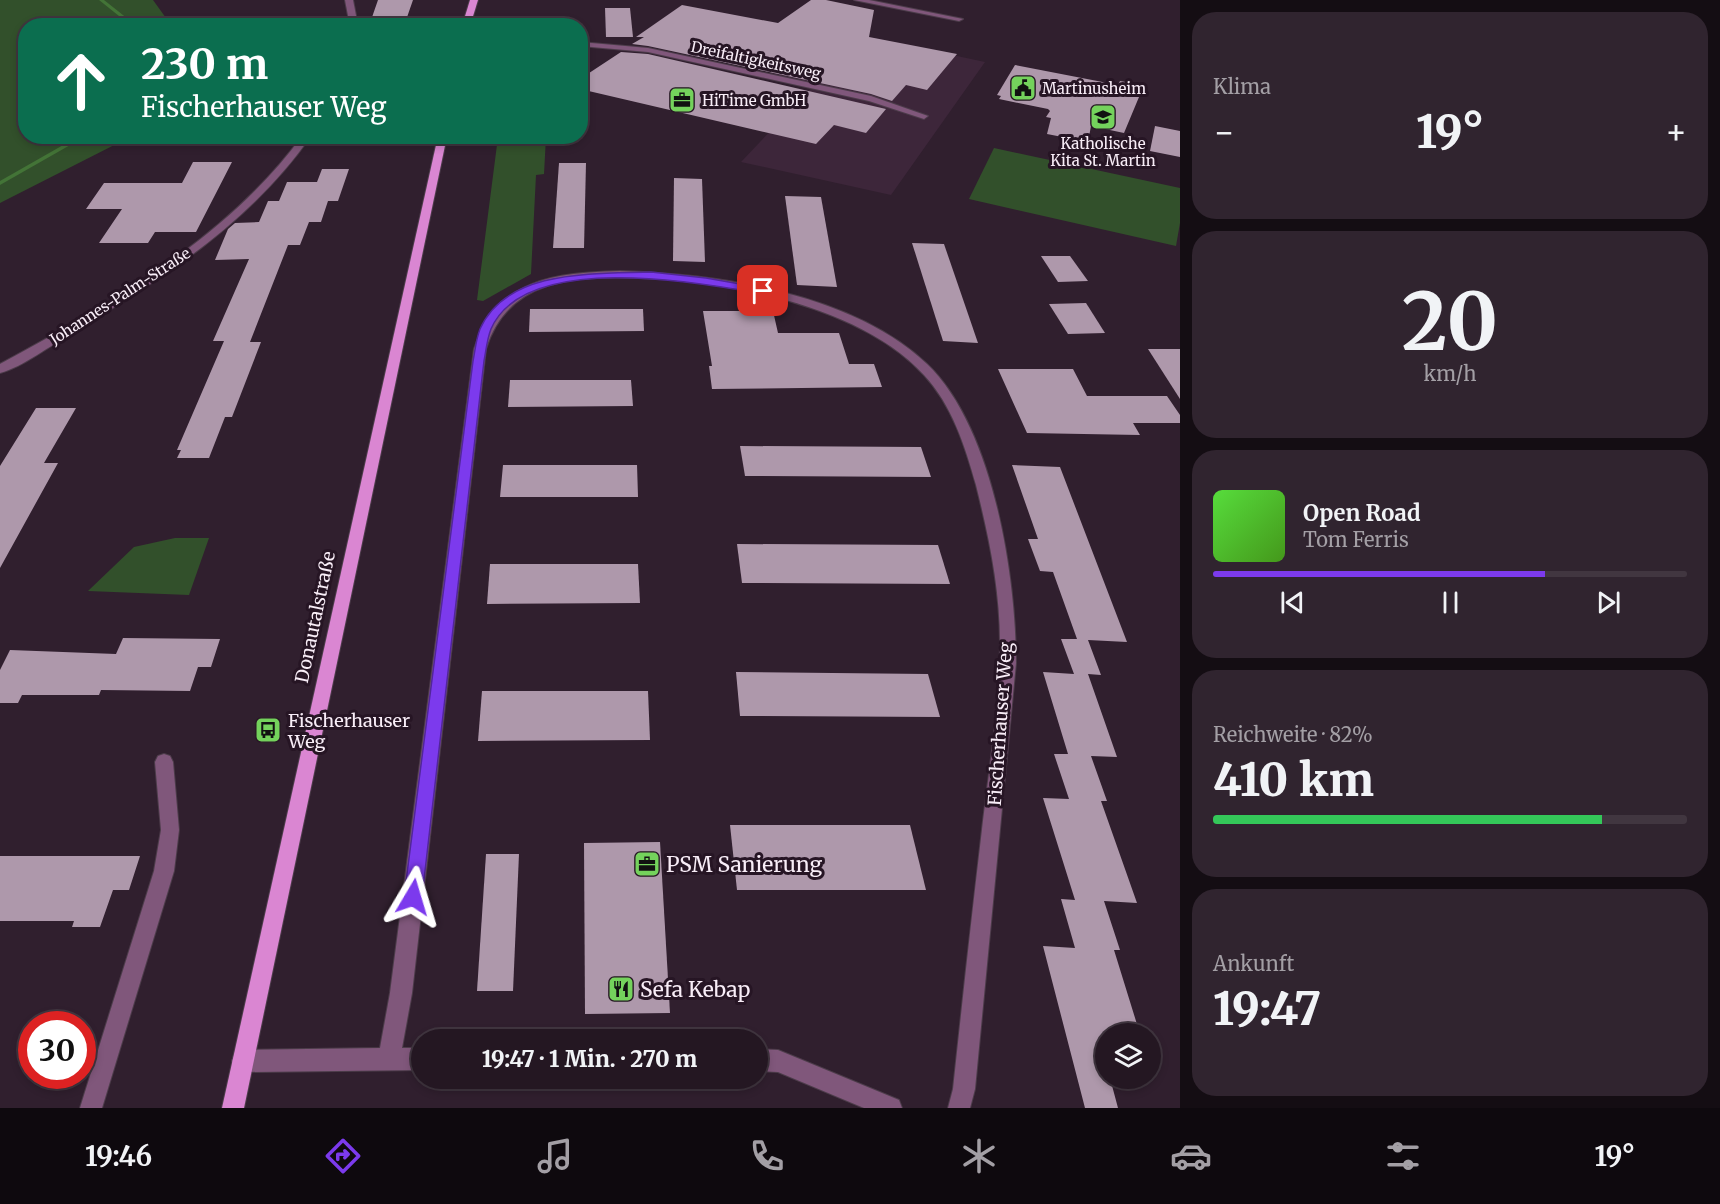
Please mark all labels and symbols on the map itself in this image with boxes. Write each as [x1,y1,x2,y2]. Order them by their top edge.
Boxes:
street label: Dreifaltigkeitsweg [689,37,823,83]
public building icon: Martinusheim [1008,73,1038,103]
place label: Martinusheim [1042,79,1146,98]
office icon: HiTime GmbH [667,85,697,115]
place label: HiTime GmbH [702,91,806,110]
school or university icon: Katholische Kita St. Martin [1088,102,1118,132]
place label: Katholische Kita St. Martin [1050,134,1156,170]
street label: Johannes-Palm-Straße [45,243,194,349]
pin [737,265,788,316]
street label: Donautalstraße [290,549,340,685]
street label: Fischerhauser Weg [983,641,1017,807]
place label: Fischerhauser Weg [287,709,410,753]
bus stop icon: Fischerhauser Weg [253,715,283,745]
office icon: PSM Sanierung [632,849,662,879]
place label: PSM Sanierung [666,851,822,878]
position arrow [381,865,445,929]
restaurant icon: Sefa Kebap [606,974,636,1004]
place label: Sefa Kebap [640,976,750,1003]
speed limit sign: 30 [18,1011,96,1089]

